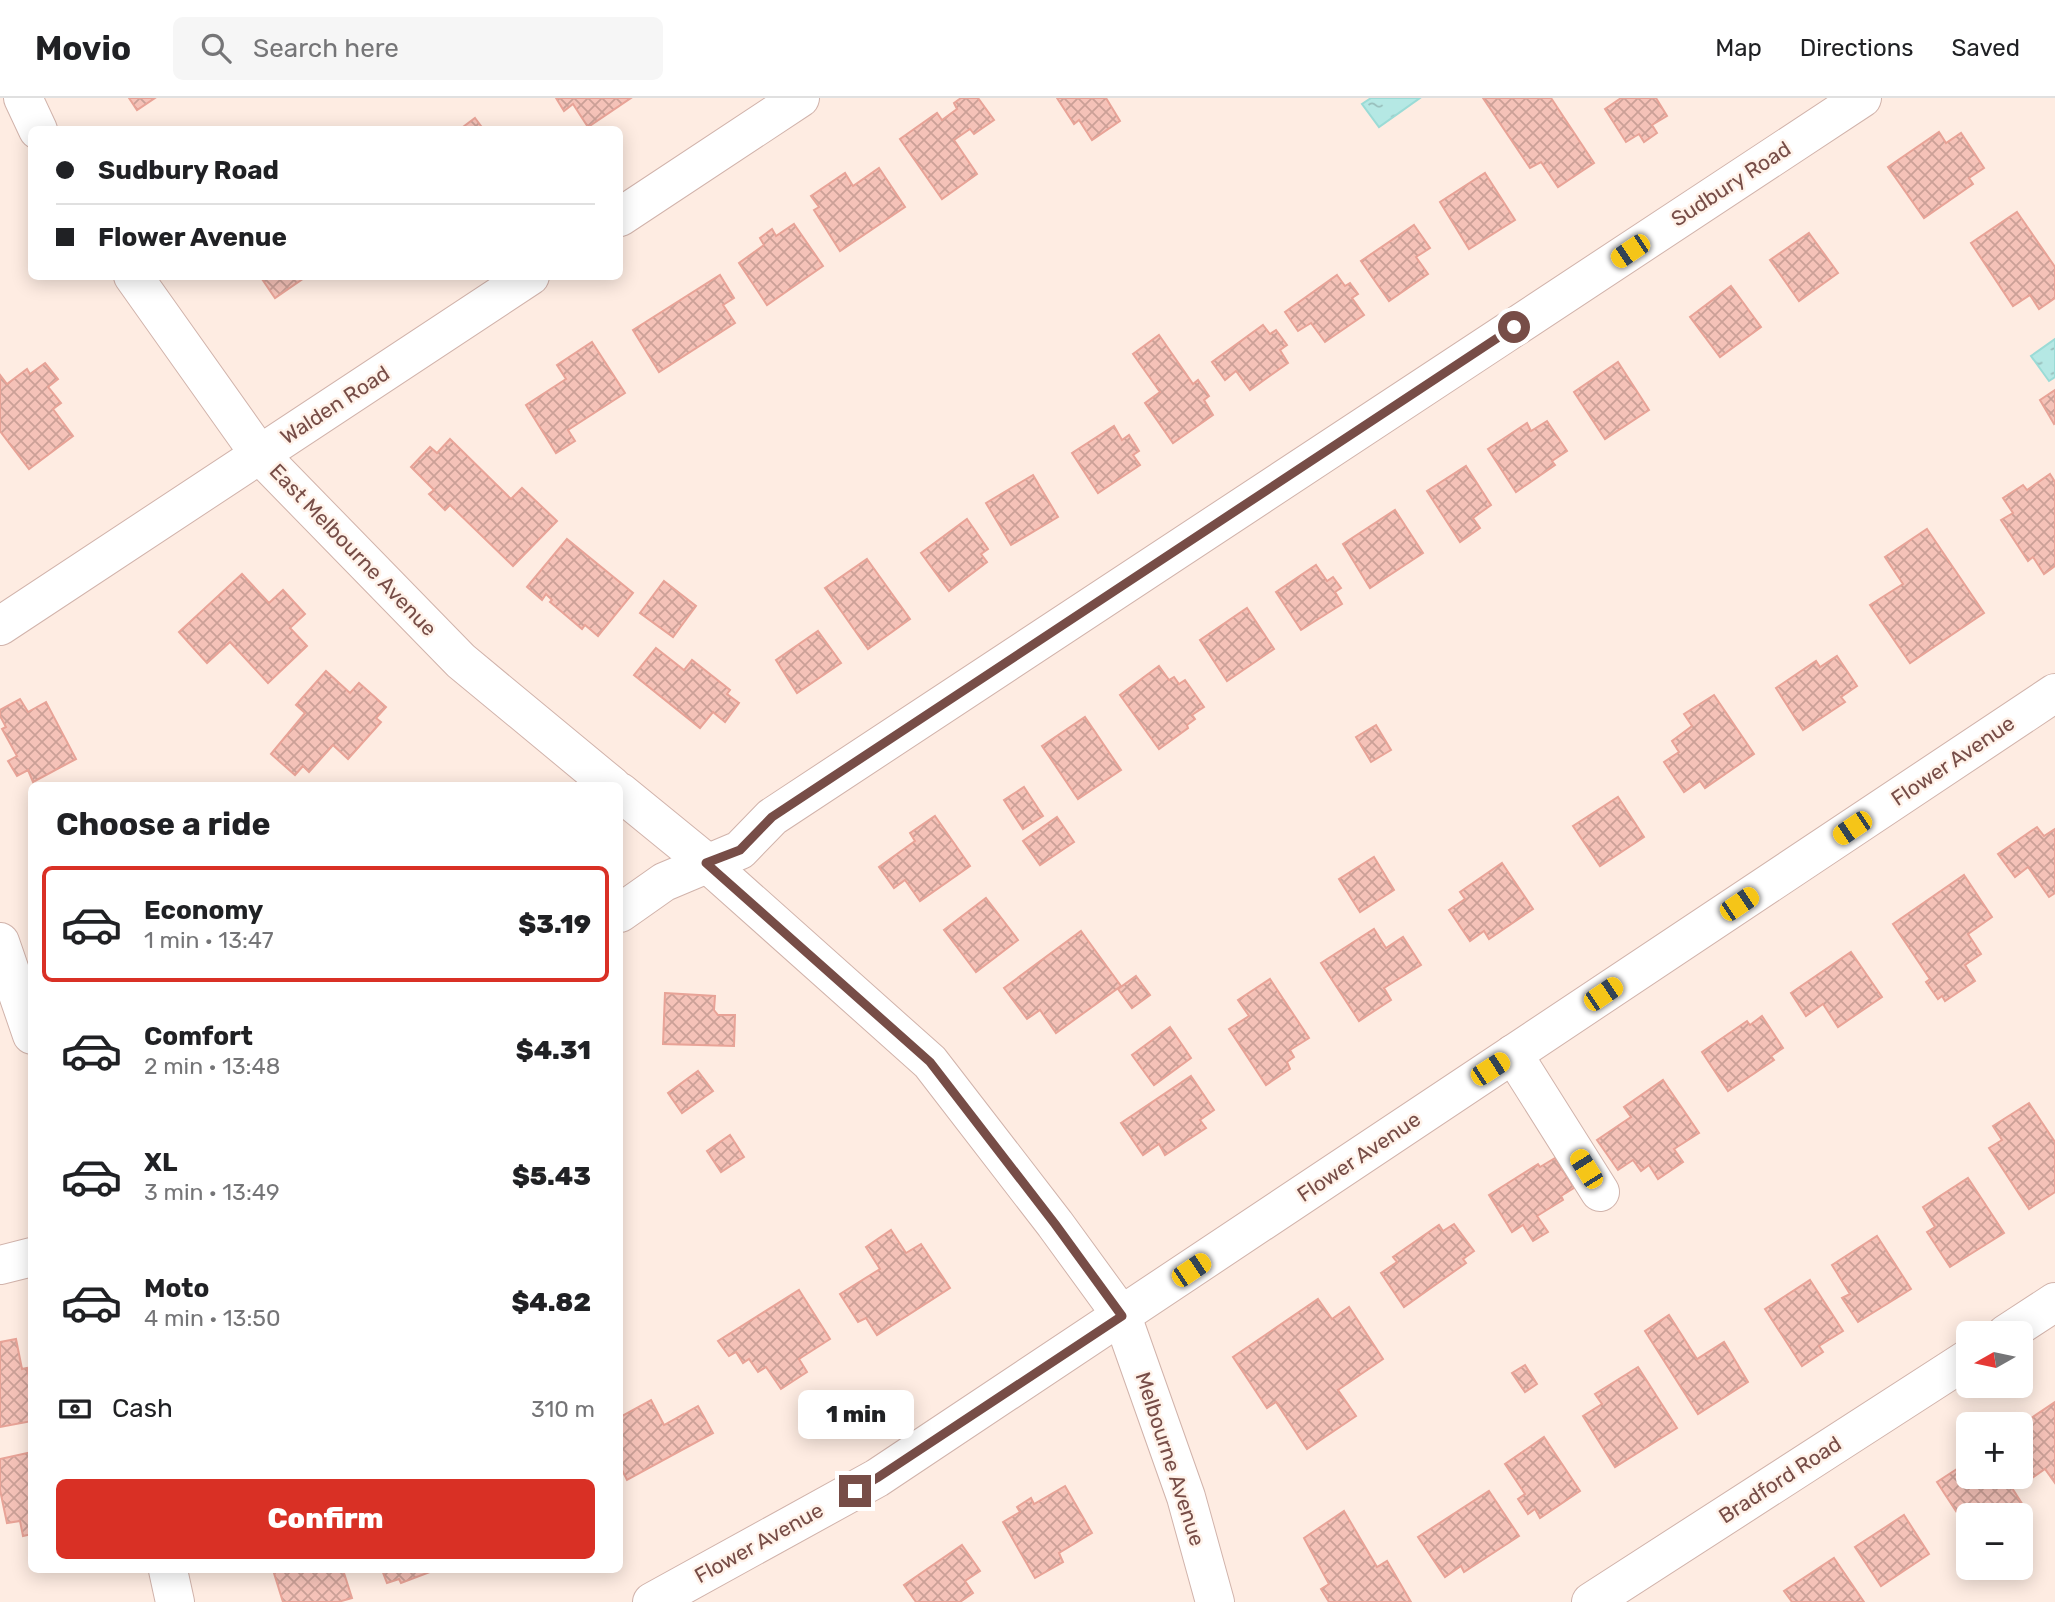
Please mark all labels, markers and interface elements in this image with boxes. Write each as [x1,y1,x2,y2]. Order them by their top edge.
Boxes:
search box [173,17,663,80]
text: Movio [35,29,131,68]
icon: search [197,29,235,67]
text: Search here [253,33,399,64]
text: Map [1715,34,1762,62]
text: Directions [1800,34,1913,62]
text: Saved [1951,34,2020,62]
street label: Sudbury Road [1666,136,1795,231]
text: Sudbury Road [98,155,279,186]
text: Flower Avenue [98,222,287,253]
car [1607,231,1654,271]
route start [1498,311,1530,343]
street label: Walden Road [276,360,394,449]
street label: East Melbourne Avenue [265,458,442,641]
street label: Flower Avenue [1886,710,2019,811]
text: Choose a ride [56,805,270,843]
car [1829,808,1876,848]
car [1716,884,1763,924]
icon: car [60,893,123,956]
text: Economy [144,895,263,926]
text: $3.19 [518,909,591,940]
text: 1 min · 13:47 [144,926,274,954]
car [1580,974,1627,1014]
icon: car [60,1019,123,1082]
text: Comfort [144,1021,253,1052]
text: $4.31 [516,1035,591,1066]
car [1467,1049,1514,1089]
text: 2 min · 13:48 [144,1052,280,1080]
street label: Flower Avenue [1292,1106,1425,1207]
icon: car [60,1145,123,1208]
car [1566,1146,1607,1192]
text: XL [144,1147,177,1178]
text: $5.43 [512,1161,591,1192]
text: 3 min · 13:49 [144,1178,280,1206]
car [1168,1250,1215,1290]
icon: car [60,1271,123,1334]
text: Moto [144,1273,209,1304]
text: $4.82 [511,1287,591,1318]
text: 4 min · 13:50 [144,1304,281,1332]
north arrow [1956,1321,2034,1398]
map controls [1956,1321,2033,1580]
street label: Melbourne Avenue [1131,1369,1210,1549]
icon: cash [56,1390,94,1428]
callout: 1 min [797,1390,913,1438]
text: Cash [112,1393,173,1424]
text: 310 m [531,1395,595,1423]
text: 1 min [826,1400,886,1428]
button: + [1956,1412,2033,1489]
street label: Bradford Road [1714,1431,1846,1528]
route end [839,1475,871,1507]
button: Confirm [56,1479,595,1559]
street label: Flower Avenue [690,1497,827,1588]
button: − [1956,1503,2033,1580]

